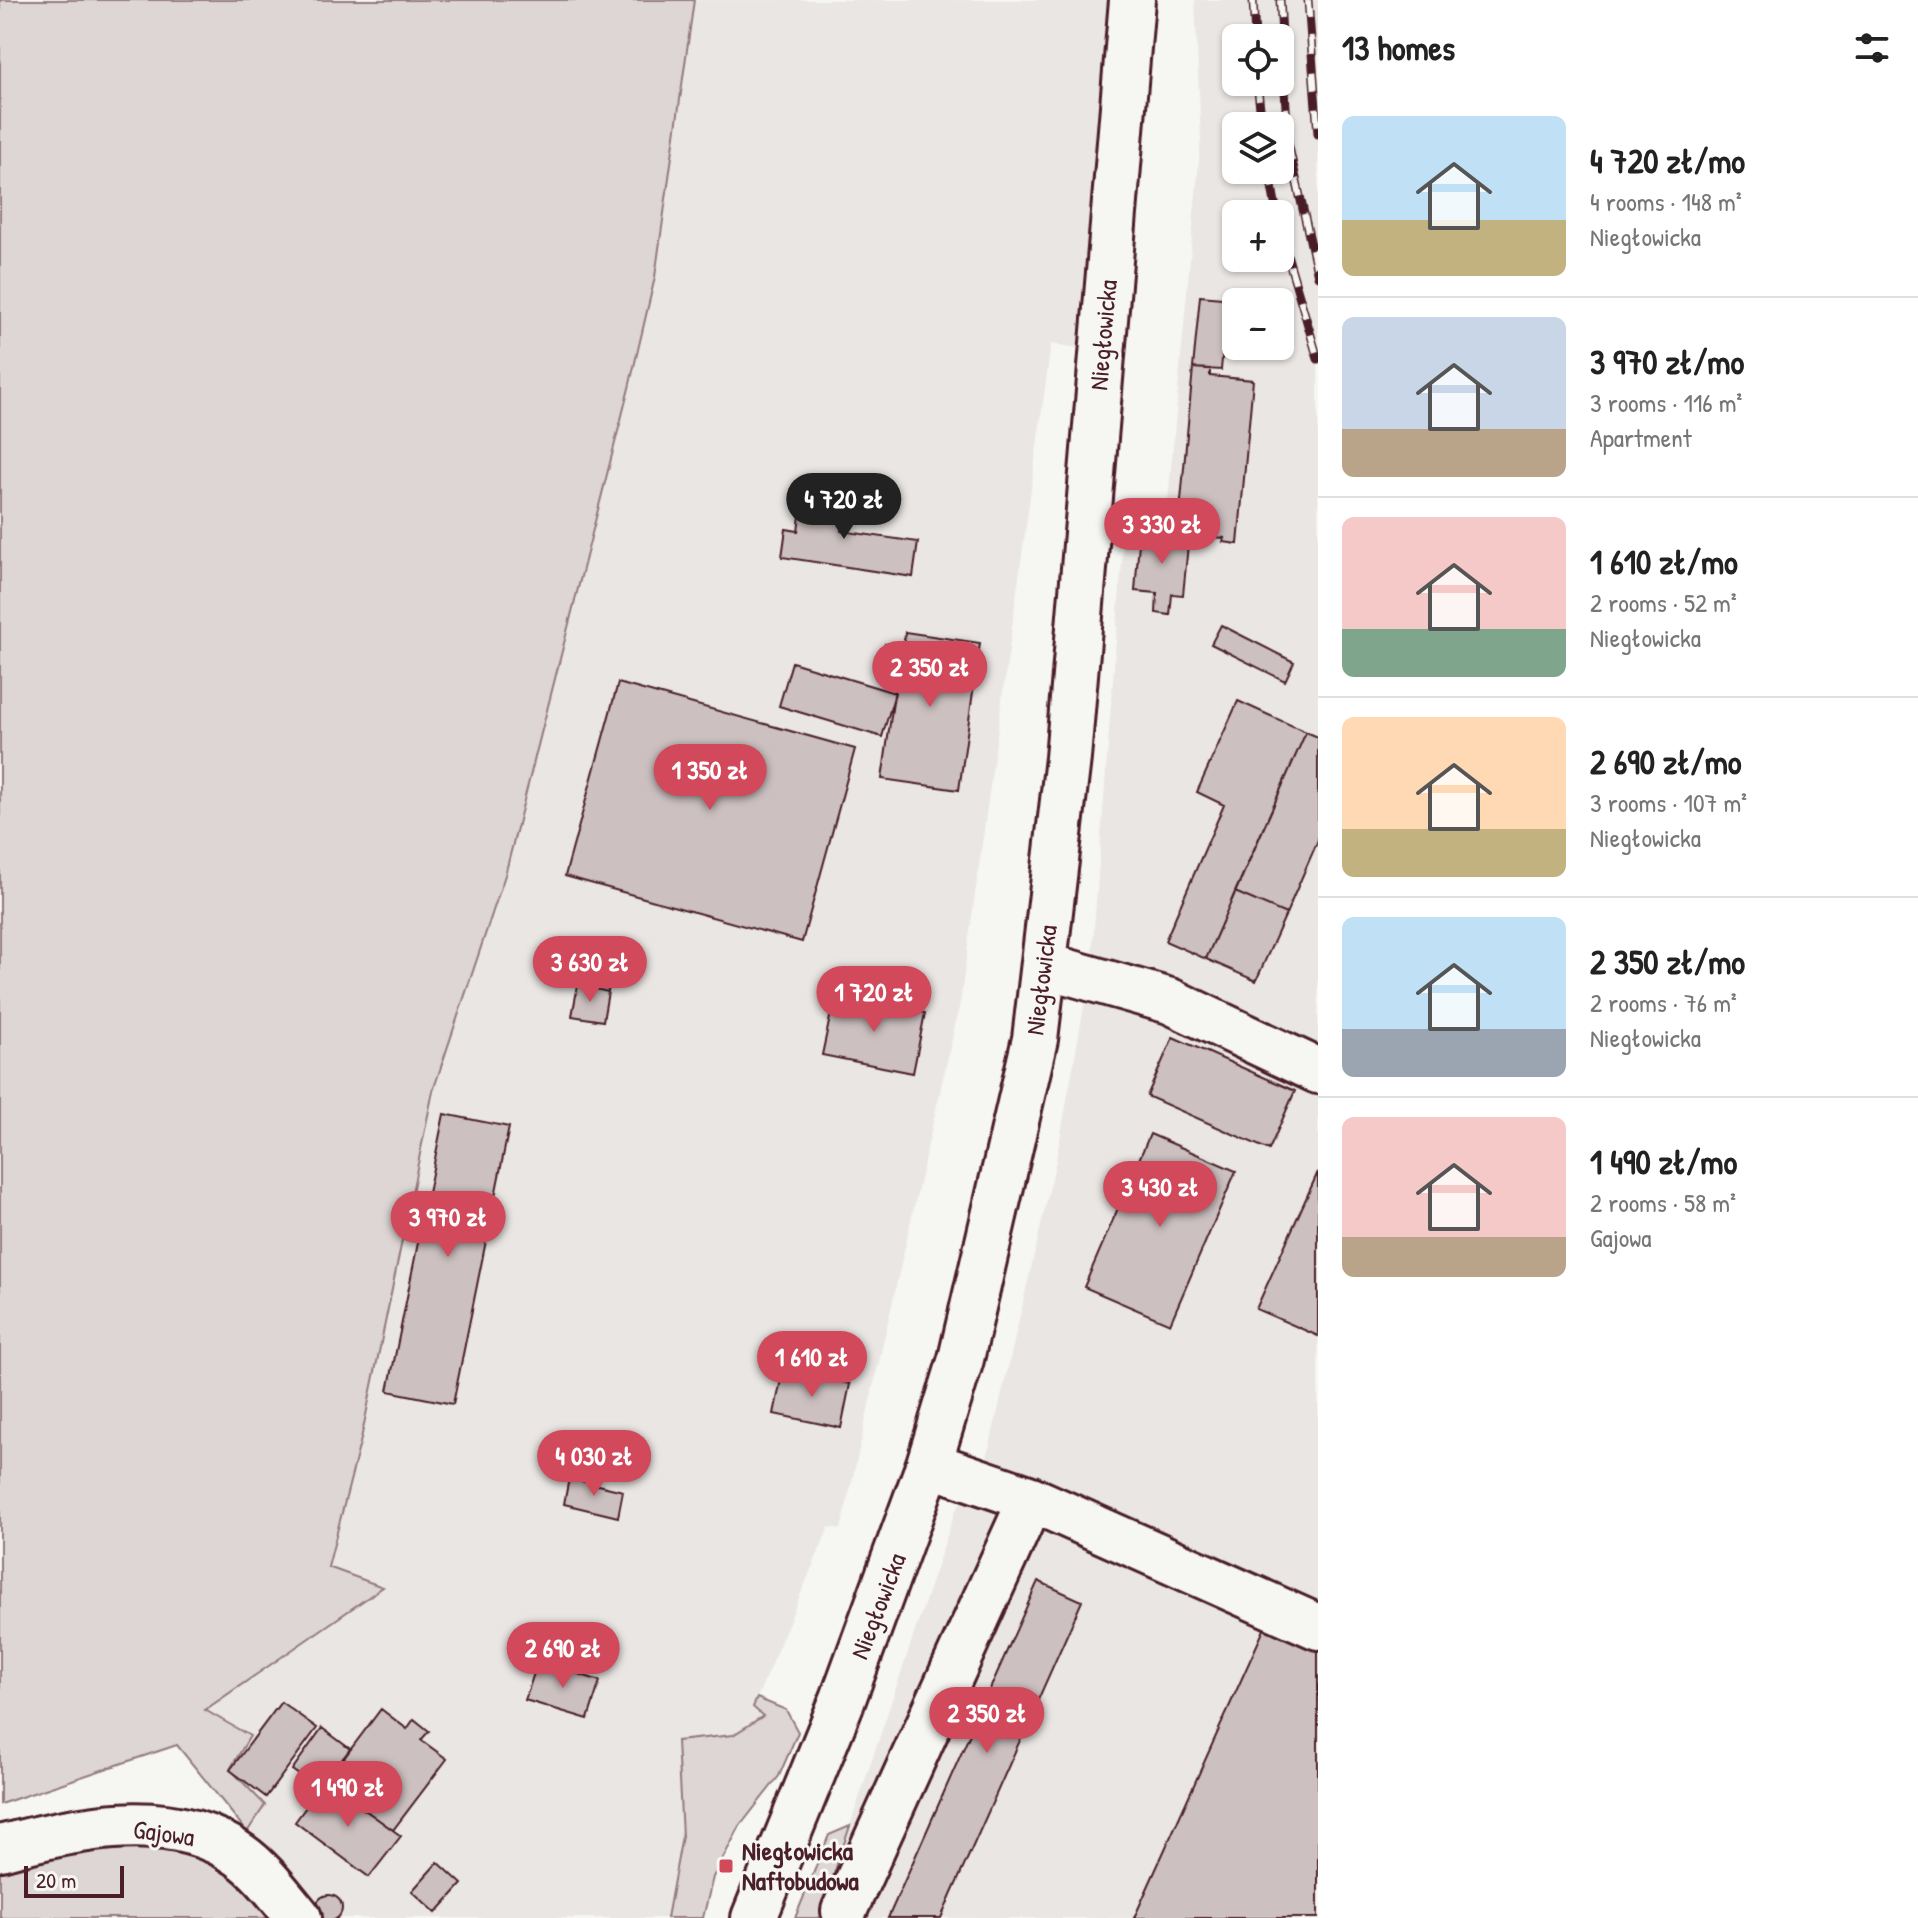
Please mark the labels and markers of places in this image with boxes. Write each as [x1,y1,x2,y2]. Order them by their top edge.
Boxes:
pin: 4 720 zł [761,473,927,541]
pin: 3 330 zł [1079,498,1245,566]
pin: 2 350 zł [847,641,1013,709]
pin: 1 350 zł [627,744,793,812]
pin: 3 630 zł [507,936,673,1004]
pin: 1 720 zł [791,966,957,1034]
pin: 3 430 zł [1077,1161,1243,1229]
pin: 3 970 zł [365,1191,531,1259]
pin: 1 610 zł [729,1331,895,1399]
pin: 4 030 zł [511,1430,677,1498]
pin: 2 690 zł [480,1622,646,1690]
pin: 2 350 zł [904,1687,1070,1755]
pin: 1 490 zł [265,1761,431,1829]
place label: Niegłowicka Naftobudowa [742,1833,860,1898]
marker: Niegłowicka Naftobudowa [717,1857,735,1875]

